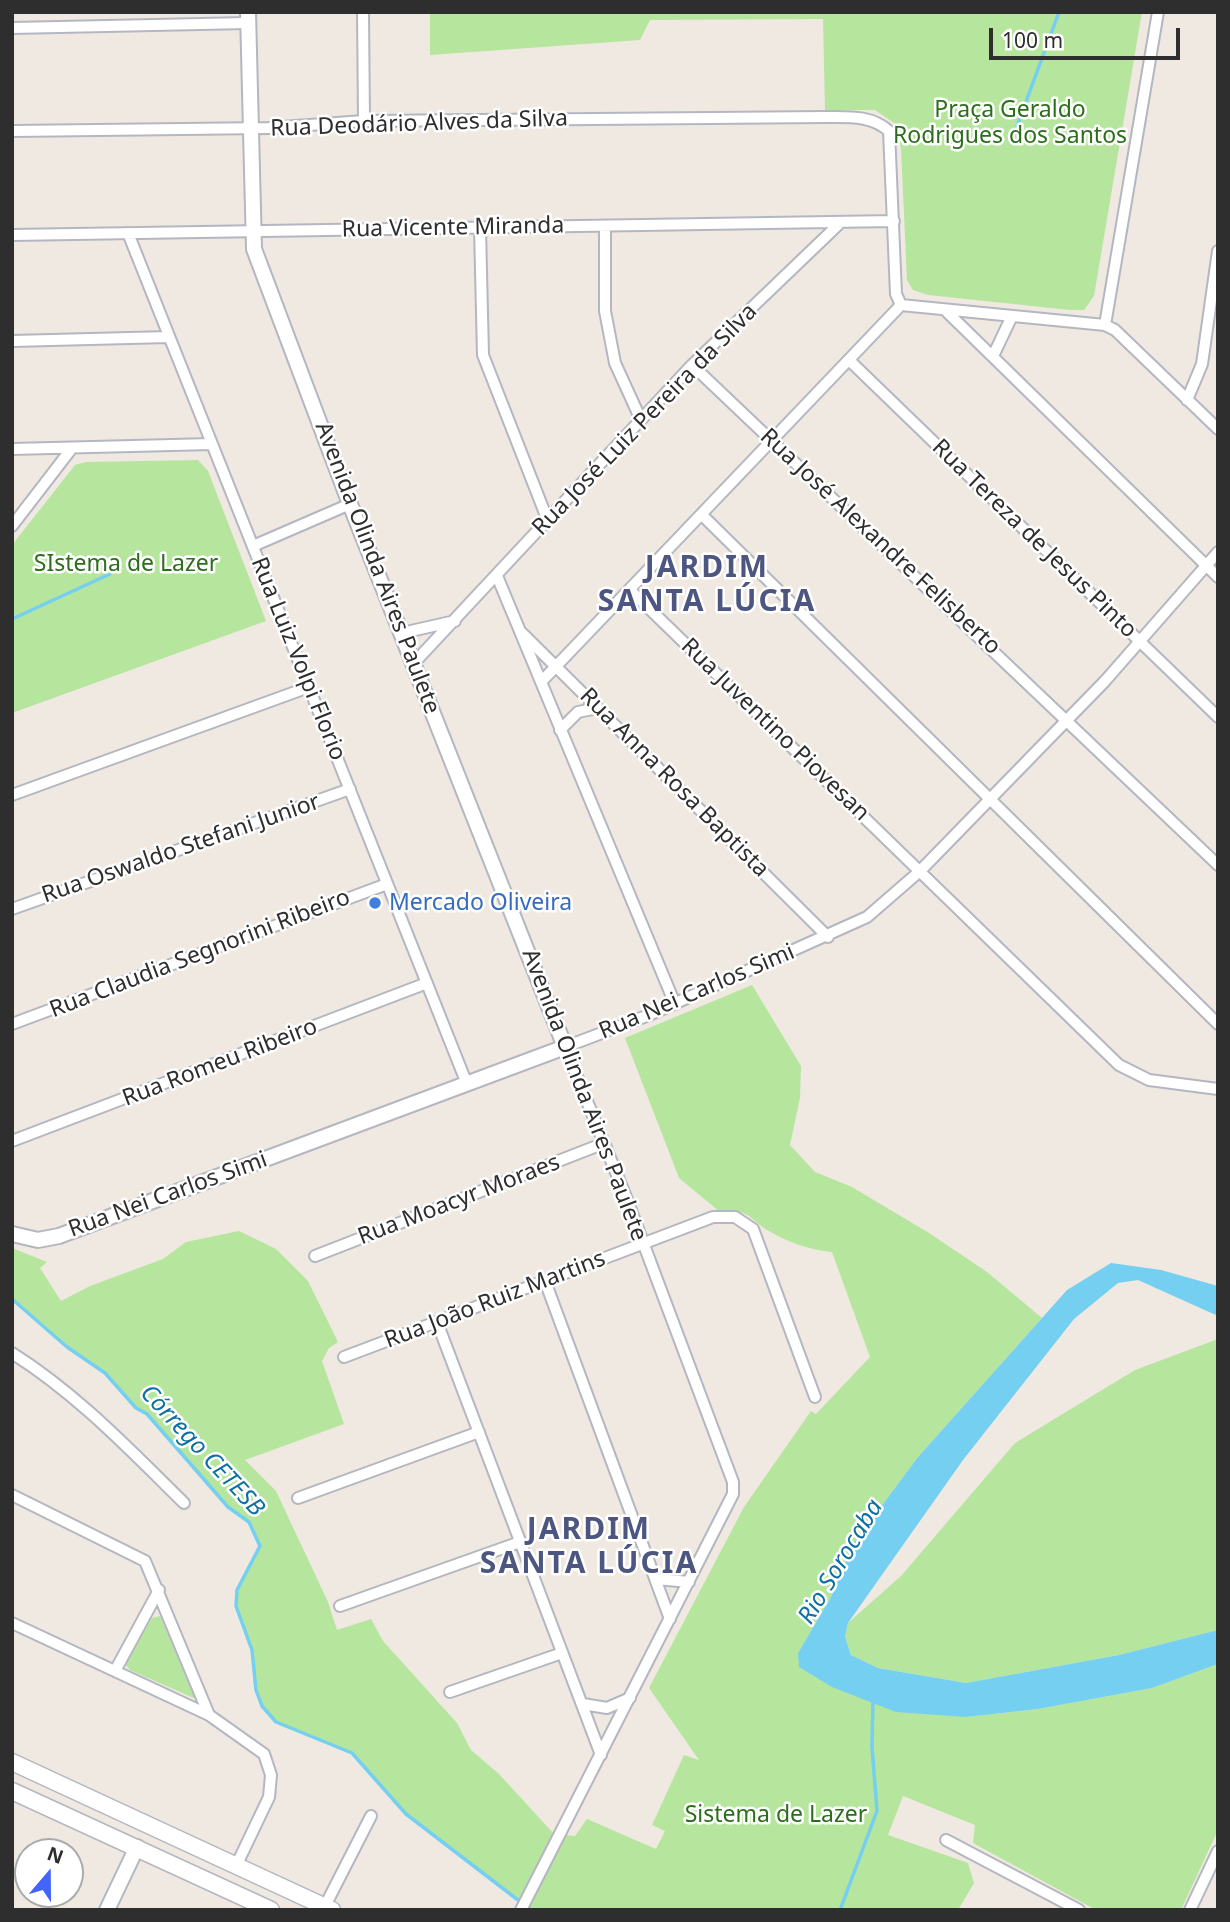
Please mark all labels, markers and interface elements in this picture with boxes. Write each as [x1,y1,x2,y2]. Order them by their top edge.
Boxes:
scale bar [992,14,1183,58]
text: 100 m [1002,26,1063,54]
park label: Praça Geraldo Rodrigues dos Santos [893,96,1127,150]
street label: Rua Deodário Alves da Silva [270,105,568,143]
street label: Rua Vicente Miranda [341,212,565,244]
street label: Rua José Luiz Pereira da Silva [527,298,763,542]
street label: Avenida Olinda Aires Paulete [308,418,446,718]
street label: Rua José Alexandre Felisberto [754,423,1006,661]
street label: Rua Tereza de Jesus Pinto [926,434,1142,644]
park label: SIstema de Lazer [34,550,218,578]
district label: JARDIM SANTA LÚCIA [599,550,815,620]
street label: Rua Luiz Volpi Florio [245,553,351,765]
street label: Rua Juventino Piovesan [675,633,875,827]
street label: Rua Anna Rosa Baptista [574,683,774,883]
street label: Rua Oswaldo Stefani Junior [38,788,324,910]
street label: Rua Claudia Segnorini Ribeiro [46,884,354,1024]
place label: Mercado Oliveira [389,889,572,917]
marker: Mercado Oliveira [367,895,383,911]
street label: Rua Nei Carlos Simi [595,938,799,1046]
street label: Avenida Olinda Aires Paulete [515,945,653,1245]
street label: Rua Romeu Ribeiro [119,1013,321,1113]
street label: Rua Nei Carlos Simi [65,1146,271,1244]
street label: Rua Moacyr Moraes [354,1149,564,1251]
street label: Rua João Ruiz Martins [381,1245,609,1355]
water label: Córrego CETESB [134,1379,270,1523]
water label: Rio Sorocaba [793,1495,889,1629]
district label: JARDIM SANTA LÚCIA [481,1512,697,1582]
park label: Sistema de Lazer [685,1801,867,1829]
north arrow [14,1838,84,1908]
text: N [44,1840,67,1870]

